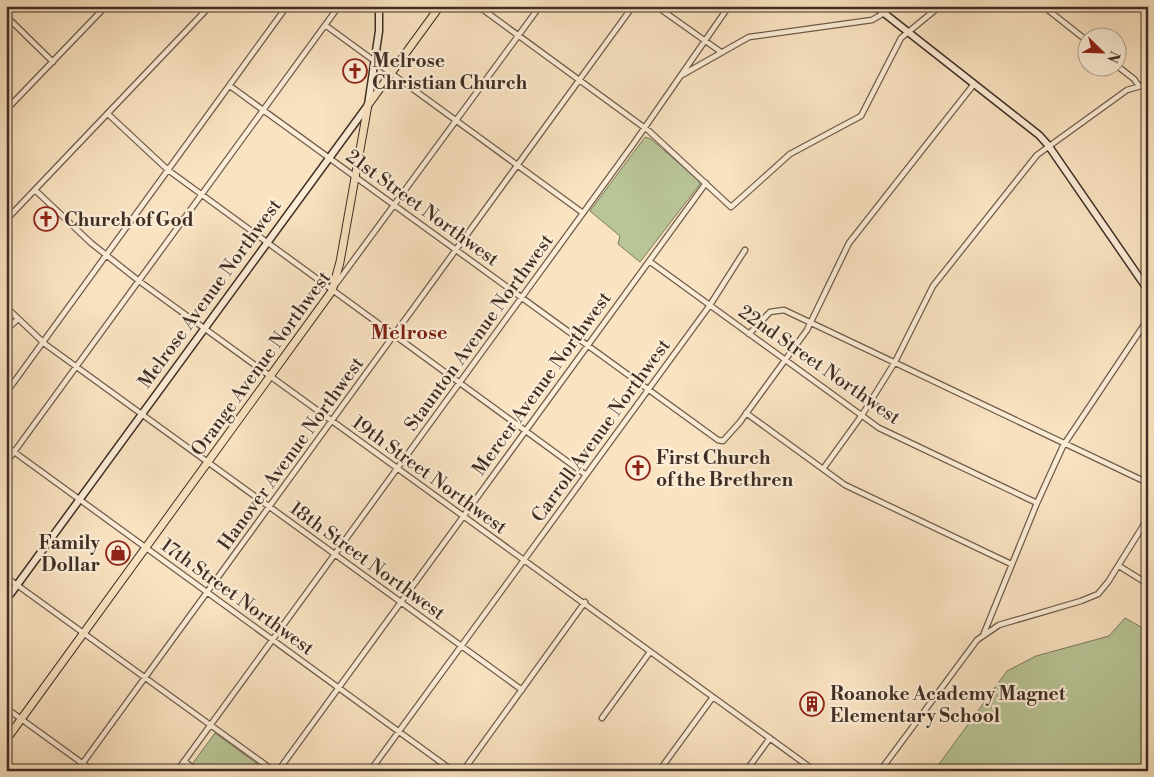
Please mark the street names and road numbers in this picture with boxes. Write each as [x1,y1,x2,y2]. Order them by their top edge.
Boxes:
street label: 21st Street Northwest [341,144,504,272]
street label: Melrose Avenue Northwest [133,194,287,393]
street label: Staunton Avenue Northwest [399,229,559,436]
street label: Orange Avenue Northwest [186,266,336,461]
street label: Mercer Avenue Northwest [467,287,617,480]
street label: 22nd Street Northwest [734,300,905,430]
street label: Carroll Avenue Northwest [526,334,676,527]
street label: Hanover Avenue Northwest [213,352,369,555]
street label: 19th Street Northwest [347,410,512,539]
street label: 18th Street Northwest [285,496,450,625]
street label: 17th Street Northwest [156,533,319,661]

